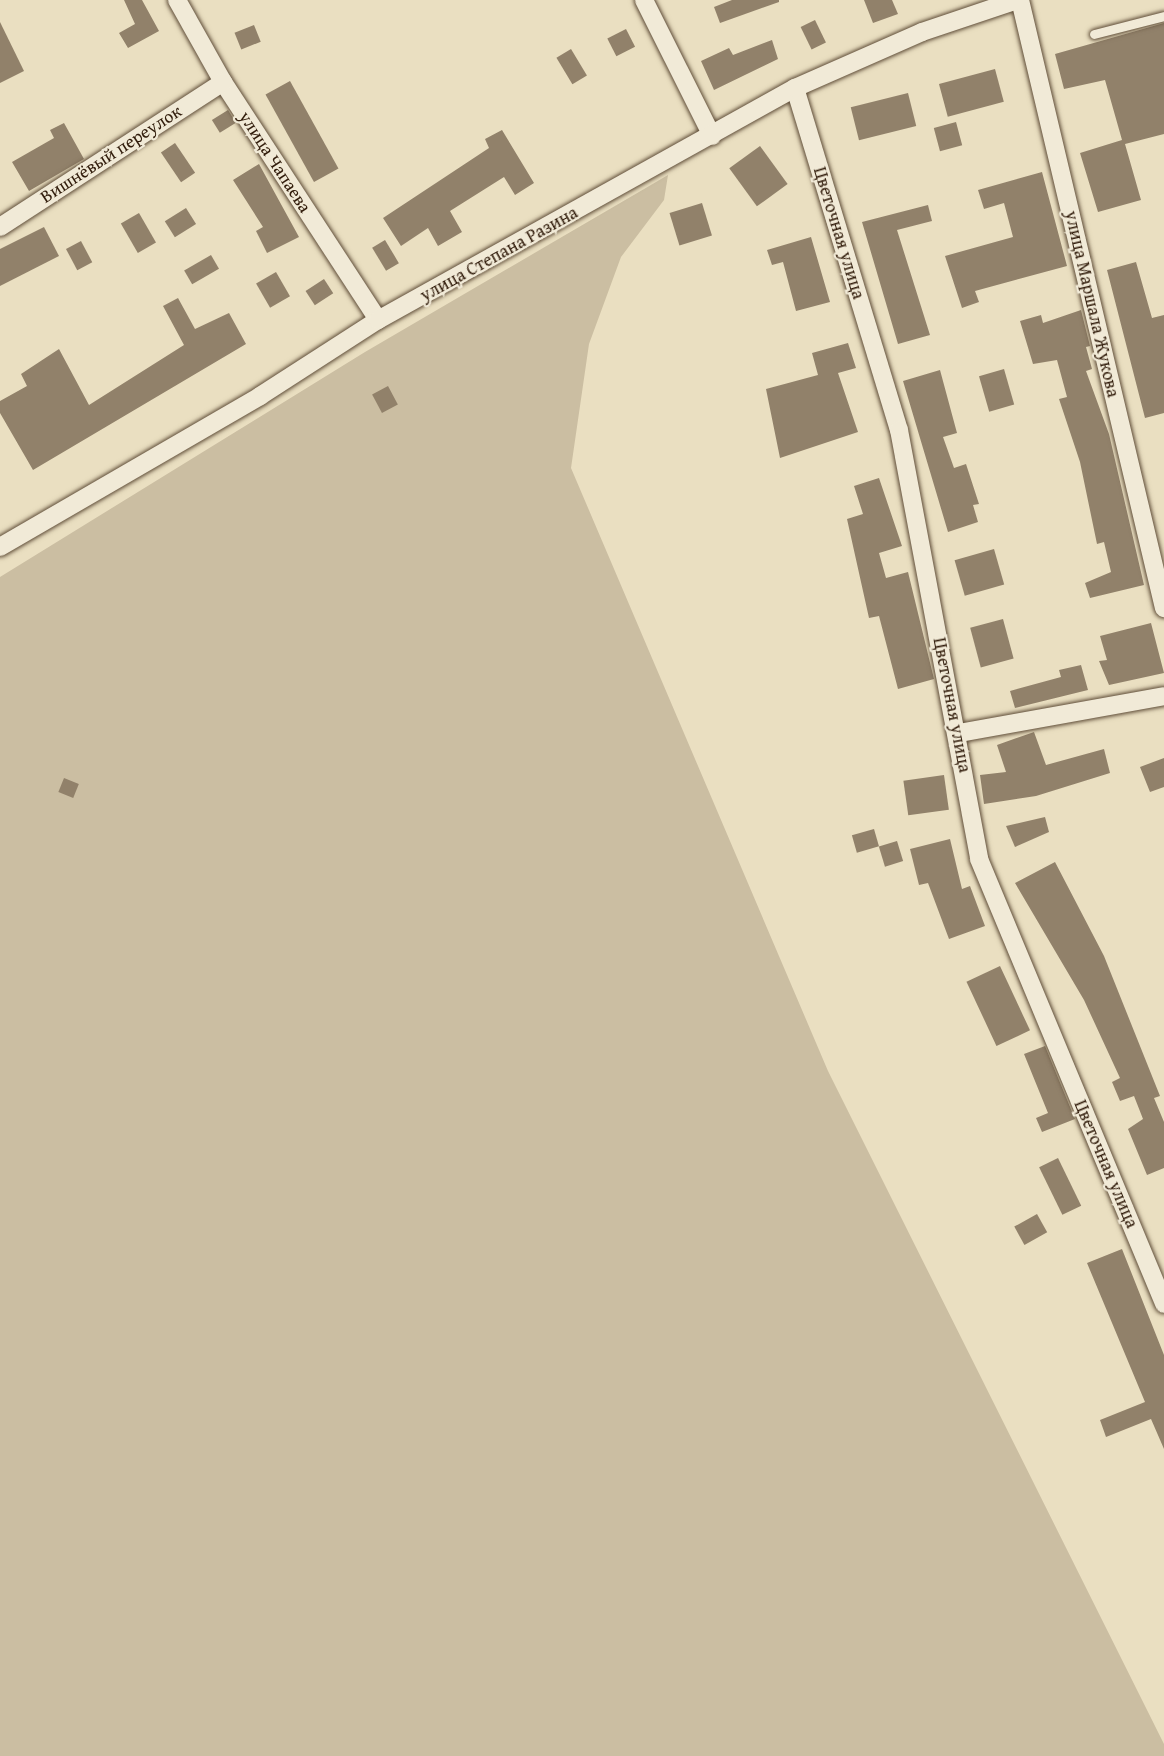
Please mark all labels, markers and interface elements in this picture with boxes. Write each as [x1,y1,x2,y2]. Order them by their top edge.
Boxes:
street label: Вишнёвый переулок [36,100,186,208]
street label: улица Чапаева [234,107,316,217]
street label: Цветочная улица [809,164,869,302]
street label: улица Степана Разина [416,202,582,306]
street label: улица Маршала Жукова [1060,209,1124,399]
street label: Цветочная улица [928,636,976,774]
street label: Цветочная улица [1069,1097,1143,1231]

